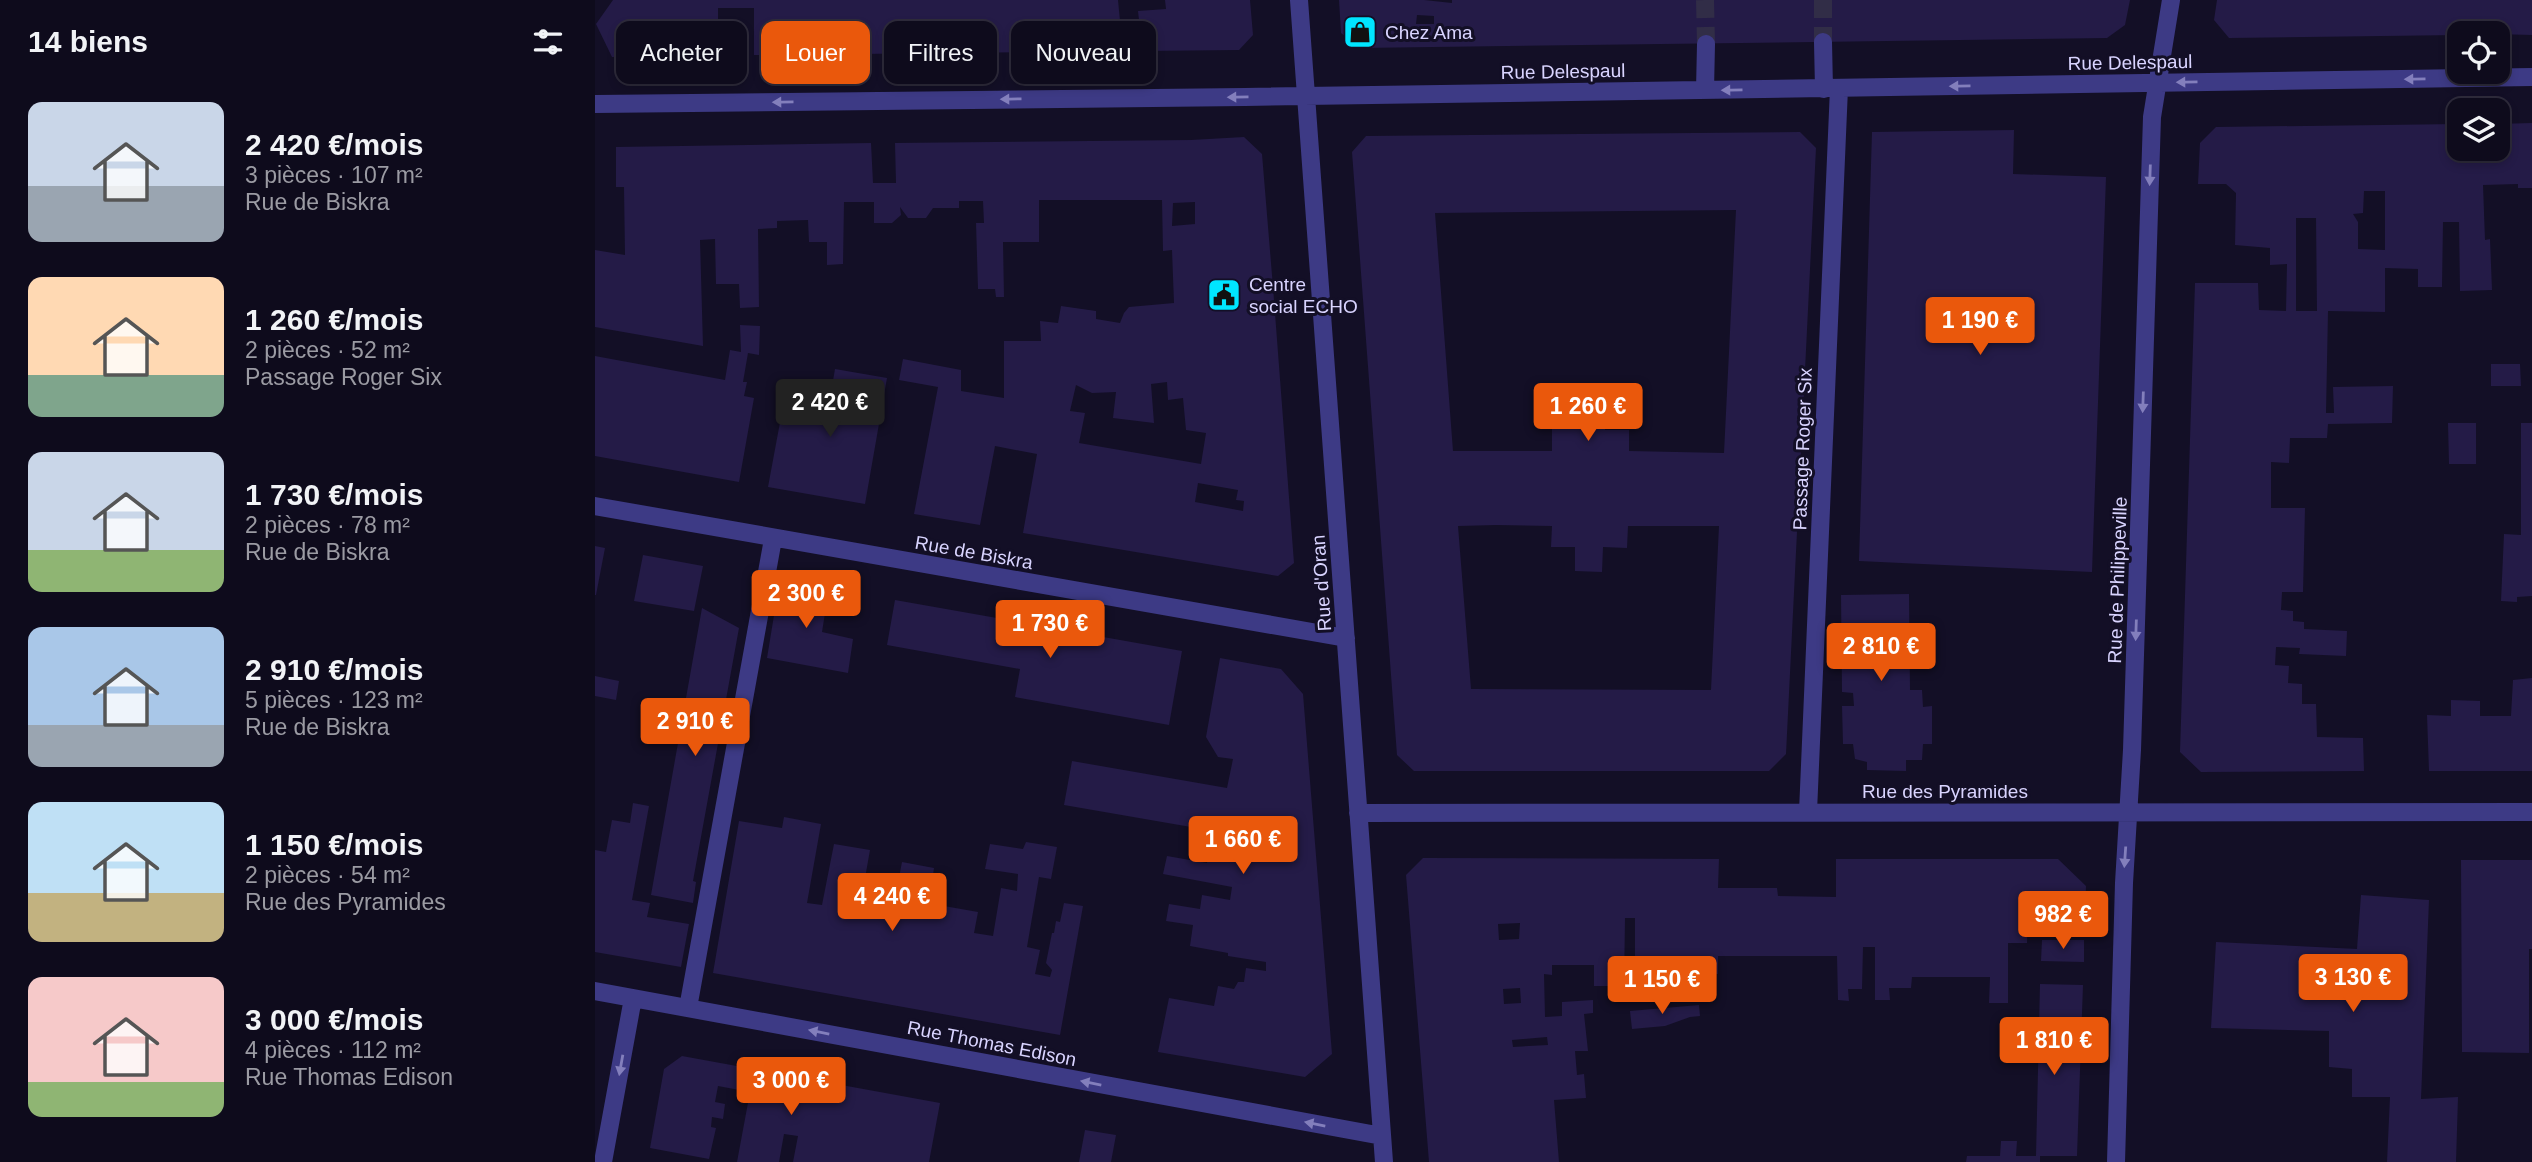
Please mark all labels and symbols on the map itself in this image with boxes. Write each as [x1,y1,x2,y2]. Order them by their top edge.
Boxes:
shop icon: Chez Ama [1341,13,1379,51]
place label: Chez Ama [1385,22,1473,43]
street label: Rue Delespaul [2068,51,2193,74]
street label: Rue Delespaul [1501,60,1626,83]
one-way arrow [2404,73,2426,85]
one-way arrow [2176,76,2198,88]
one-way arrow [1949,80,1971,92]
one-way arrow [1721,84,1743,96]
one-way arrow [1227,91,1249,103]
one-way arrow [1000,93,1022,105]
one-way arrow [772,96,794,108]
one-way arrow [2144,164,2155,186]
place label: Centre social ECHO [1249,274,1358,317]
public building icon: Centre social ECHO [1205,276,1243,314]
pin: 1 190 € [1915,298,2045,357]
street label: Passage Roger Six [1789,367,1816,531]
pin: 2 420 € [765,380,895,439]
pin: 1 260 € [1523,384,1653,443]
one-way arrow [2137,391,2149,413]
street label: Rue de Philippeville [2104,496,2131,664]
street label: Rue de Biskra [913,532,1035,573]
street label: Rue d'Oran [1308,534,1335,632]
pin: 2 300 € [741,570,871,630]
pin: 1 730 € [985,600,1115,660]
one-way arrow [2130,619,2142,641]
pin: 2 810 € [1816,624,1946,683]
pin: 2 910 € [630,698,760,758]
street label: Rue des Pyramides [1862,781,2028,802]
pin: 1 660 € [1178,816,1308,876]
one-way arrow [2120,846,2131,868]
pin: 4 240 € [827,874,957,933]
pin: 982 € [2014,892,2112,951]
pin: 3 130 € [2288,954,2418,1014]
pin: 1 150 € [1597,956,1727,1016]
street label: Rue Thomas Edison [906,1017,1078,1070]
pin: 1 810 € [1989,1018,2119,1077]
one-way arrow [808,1026,830,1037]
one-way arrow [615,1054,626,1076]
pin: 3 000 € [726,1058,856,1117]
one-way arrow [1080,1077,1102,1088]
one-way arrow [1304,1118,1326,1129]

